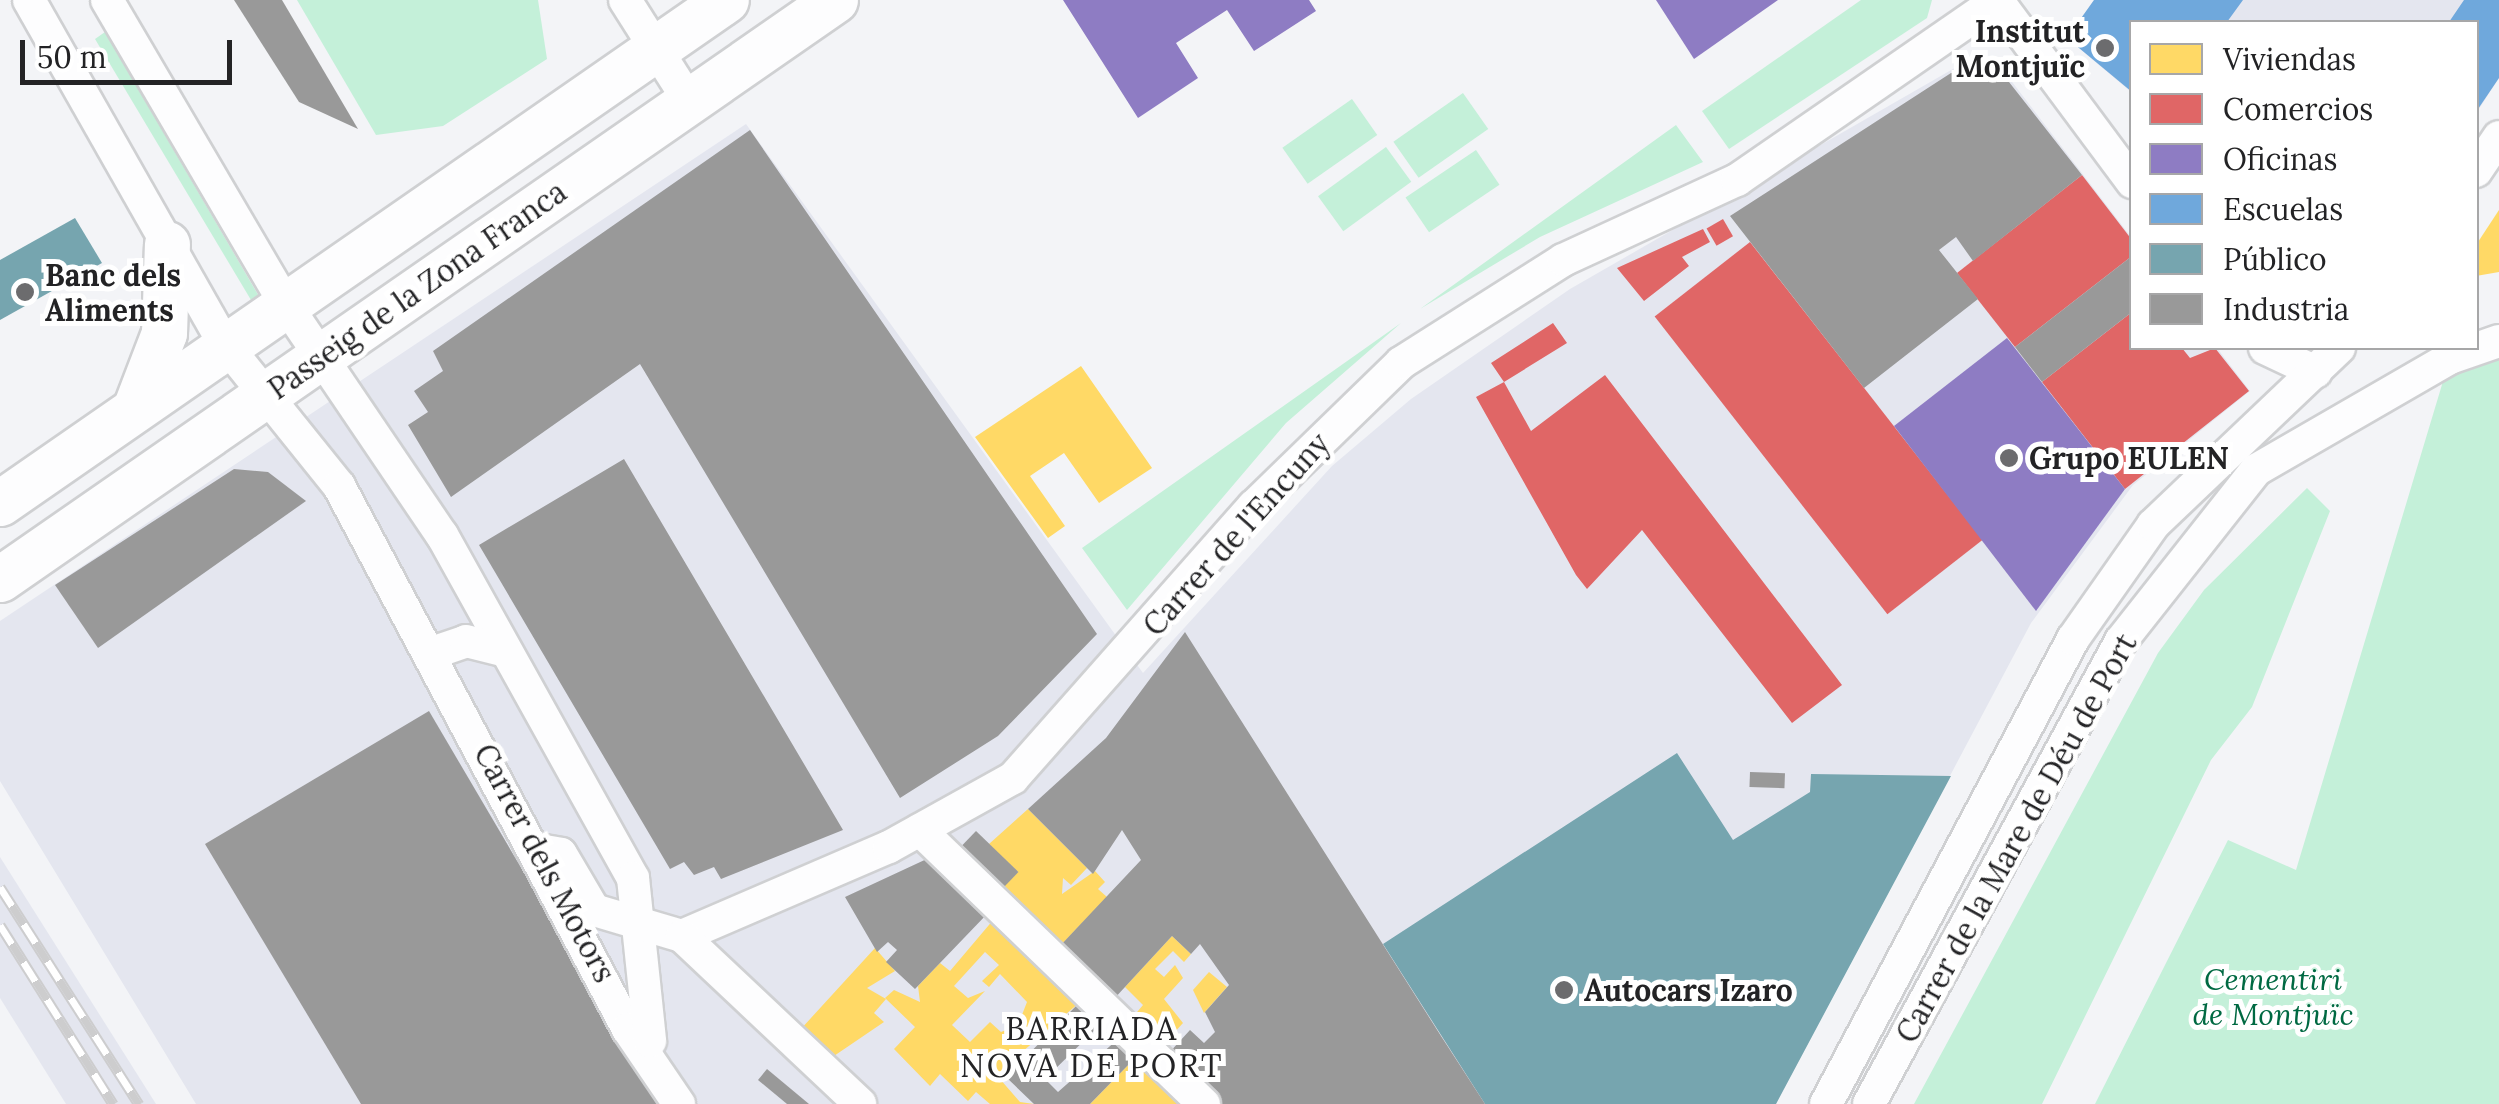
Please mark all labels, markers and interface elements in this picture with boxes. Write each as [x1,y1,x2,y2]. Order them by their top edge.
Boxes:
place label: Institut Montjuïc [1955,13,2085,84]
scale bar [25,20,238,82]
legend [2129,20,2479,350]
marker: Institut Montjuïc [2094,37,2116,59]
text: 50 m [37,38,107,76]
text: Viviendas [2223,40,2356,78]
text: Comercios [2223,90,2373,128]
text: Oficinas [2223,140,2337,178]
street label: Passeig de la Zona Franca [261,173,573,407]
text: Escuelas [2223,190,2343,228]
text: Público [2223,240,2327,278]
place label: Banc dels Aliments [45,257,181,328]
marker: Banc dels Aliments [14,281,36,303]
text: Industria [2223,290,2349,328]
street label: Carrer de l'Encuny [1135,425,1337,643]
place label: Grupo EULEN [2029,440,2229,476]
marker: Grupo EULEN [1998,447,2020,469]
street label: Carrer de la Mare de Déu de Port [1888,627,2144,1049]
street label: Carrer dels Motors [467,738,623,988]
park label: Cementiri de Montjuïc [2192,961,2354,1032]
place label: Autocars Izaro [1584,972,1793,1008]
marker: Autocars Izaro [1553,979,1575,1001]
district label: BARRIADA NOVA DE PORT [960,1011,1224,1086]

